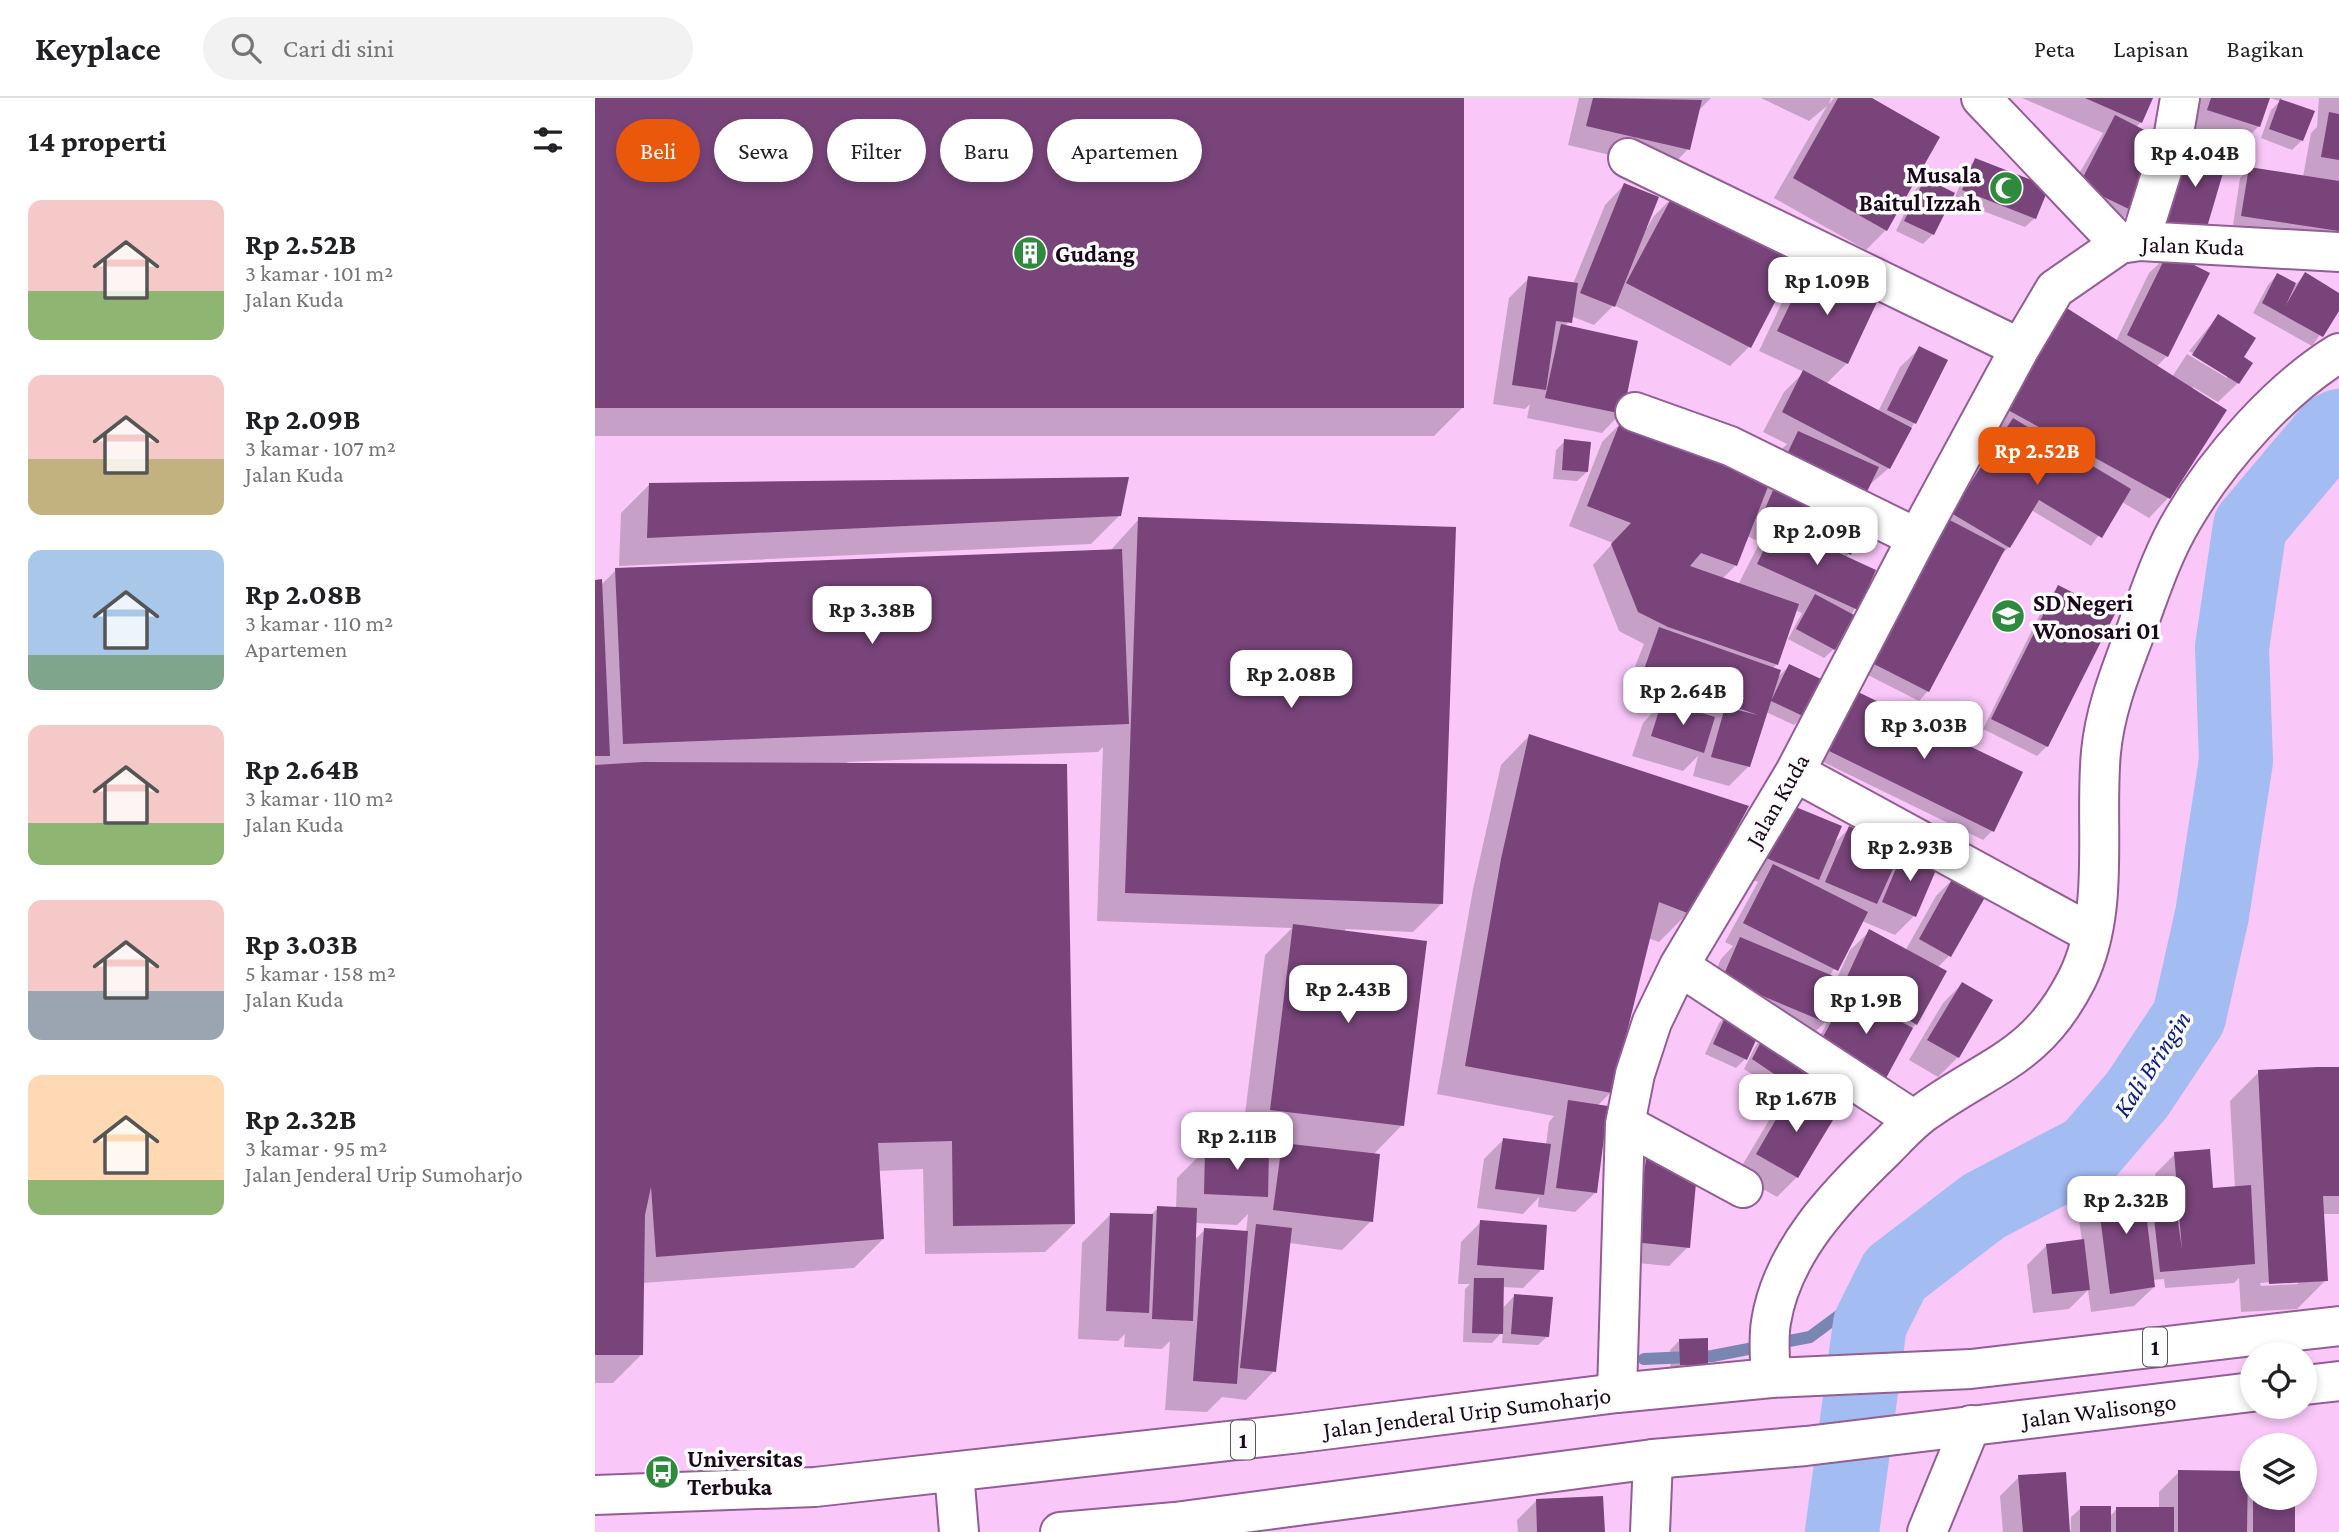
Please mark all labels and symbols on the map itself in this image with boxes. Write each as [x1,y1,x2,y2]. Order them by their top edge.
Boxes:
pin: Rp 4.04B [2123,130,2267,189]
place label: Musala Baitul Izzah [1859,161,1981,216]
mosque icon: Musala Baitul Izzah [1987,169,2025,207]
street label: Jalan Kuda [2139,230,2245,260]
building icon: Gudang [1011,234,1049,272]
place label: Gudang [1055,240,1135,267]
pin: Rp 1.09B [1755,258,1899,317]
pin: Rp 2.52B [1965,428,2109,487]
pin: Rp 2.09B [1745,508,1889,567]
pin: Rp 3.38B [800,587,944,646]
place label: SD Negeri Wonosari 01 [2032,589,2160,644]
school or university icon: SD Negeri Wonosari 01 [1989,597,2027,635]
pin: Rp 2.08B [1219,650,1363,710]
pin: Rp 2.64B [1611,668,1755,727]
pin: Rp 3.03B [1852,702,1996,761]
street label: Jalan Kuda [1739,749,1814,853]
pin: Rp 2.93B [1838,824,1982,883]
pin: Rp 2.43B [1276,965,1420,1025]
pin: Rp 1.9B [1801,976,1931,1036]
water label: Kali Bringin [2107,1006,2197,1122]
pin: Rp 1.67B [1724,1074,1868,1134]
pin: Rp 2.11B [1165,1112,1309,1172]
pin: Rp 2.32B [2054,1176,2198,1236]
road number: 1 [2143,1328,2167,1366]
street label: Jalan Jenderal Urip Sumoharjo [1320,1381,1612,1443]
street label: Jalan Walisongo [2018,1387,2178,1433]
road number: 1 [1231,1420,1255,1460]
place label: Universitas Terbuka [687,1445,803,1500]
bus stop icon: Universitas Terbuka [643,1453,681,1491]

